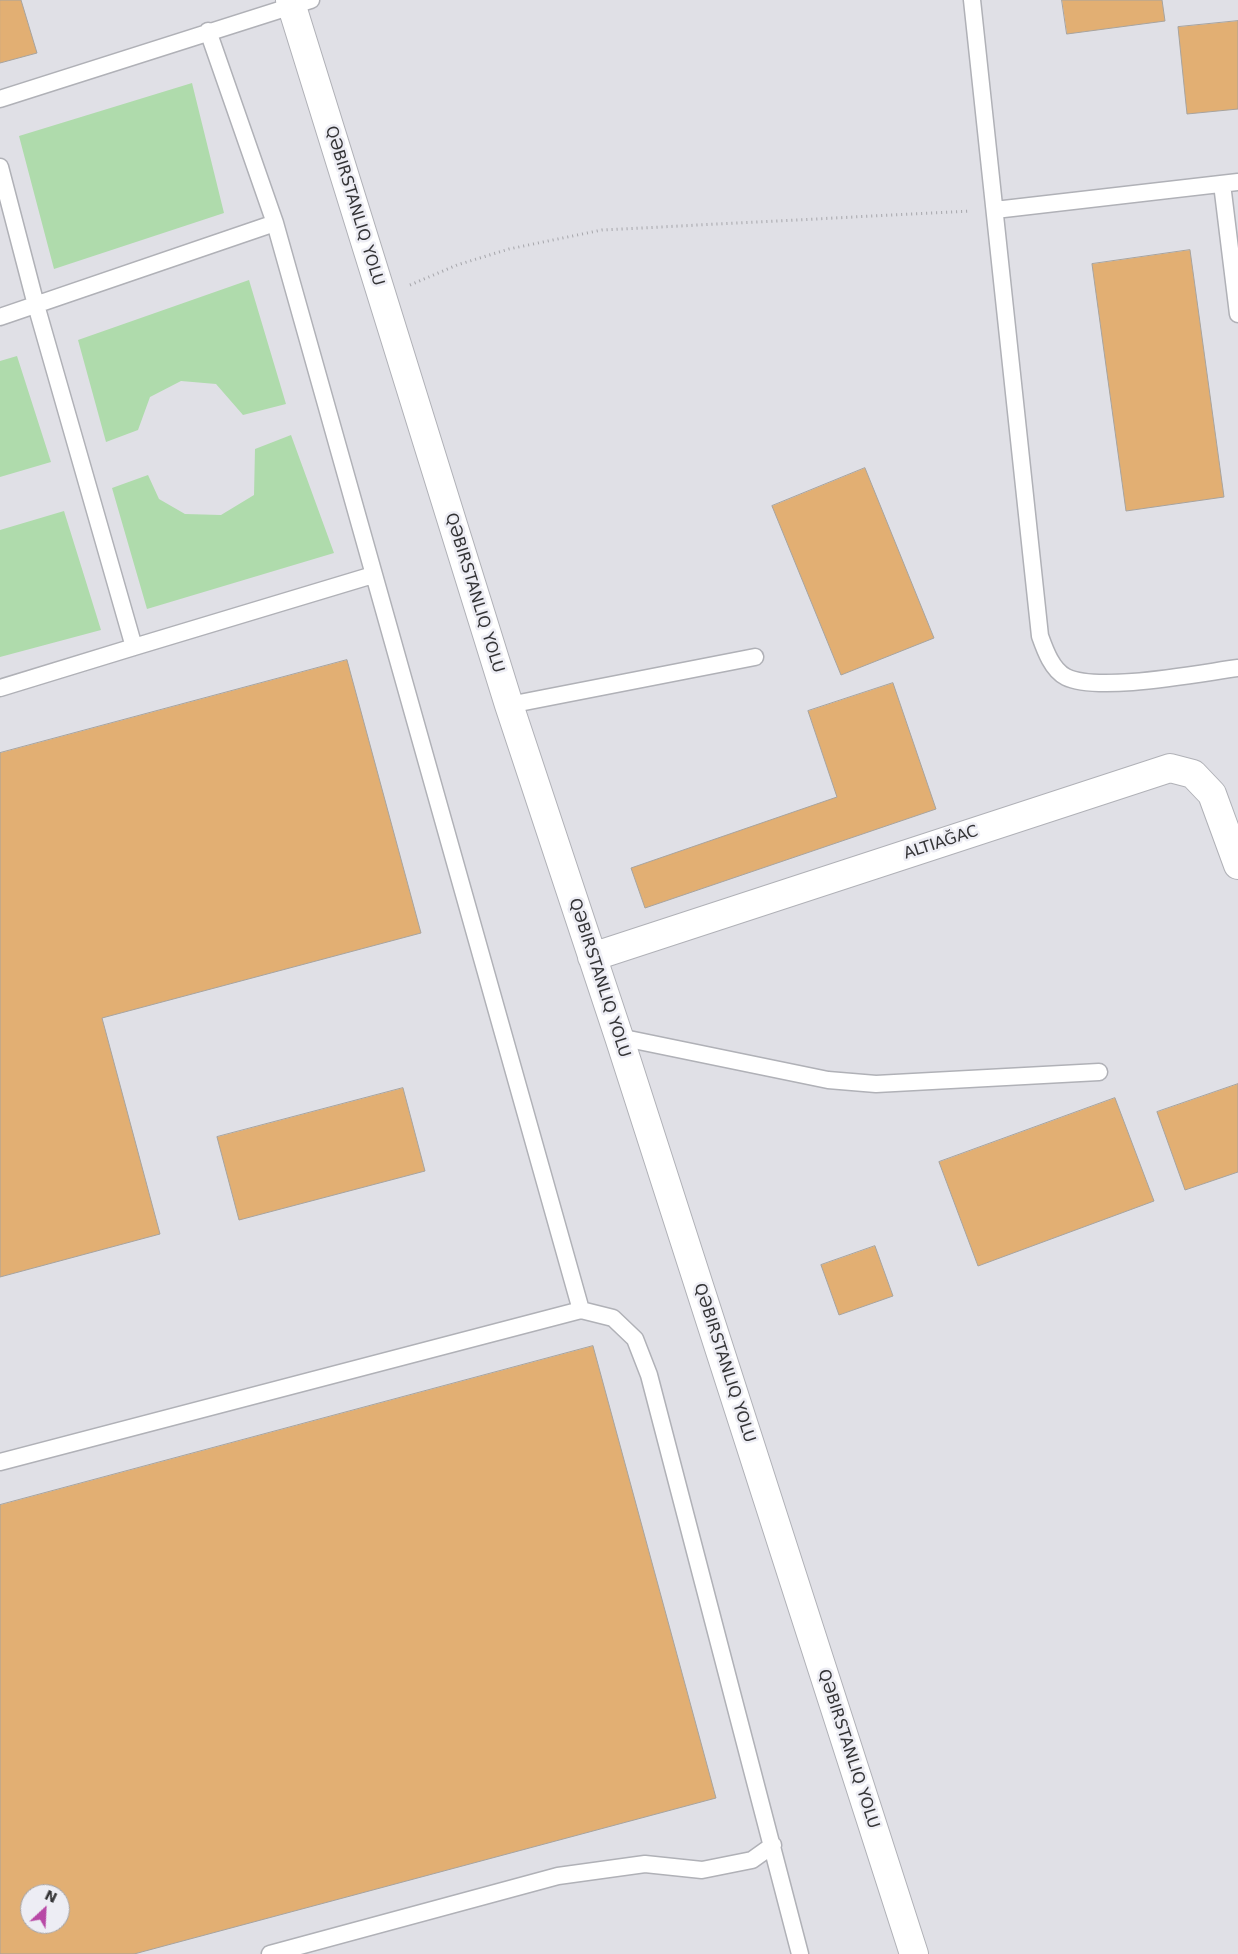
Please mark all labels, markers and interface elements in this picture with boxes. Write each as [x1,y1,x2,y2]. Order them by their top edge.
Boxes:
street label: QƏBIRSTANLIQ YOLU [321,124,387,288]
street label: QƏBIRSTANLIQ YOLU [441,511,507,675]
street label: ALTIAĞAC [901,822,981,864]
street label: QƏBIRSTANLIQ YOLU [564,896,634,1060]
street label: QƏBIRSTANLIQ YOLU [689,1281,759,1445]
street label: QƏBIRSTANLIQ YOLU [813,1667,883,1831]
north arrow [20,1884,70,1934]
text: N [42,1887,60,1906]

